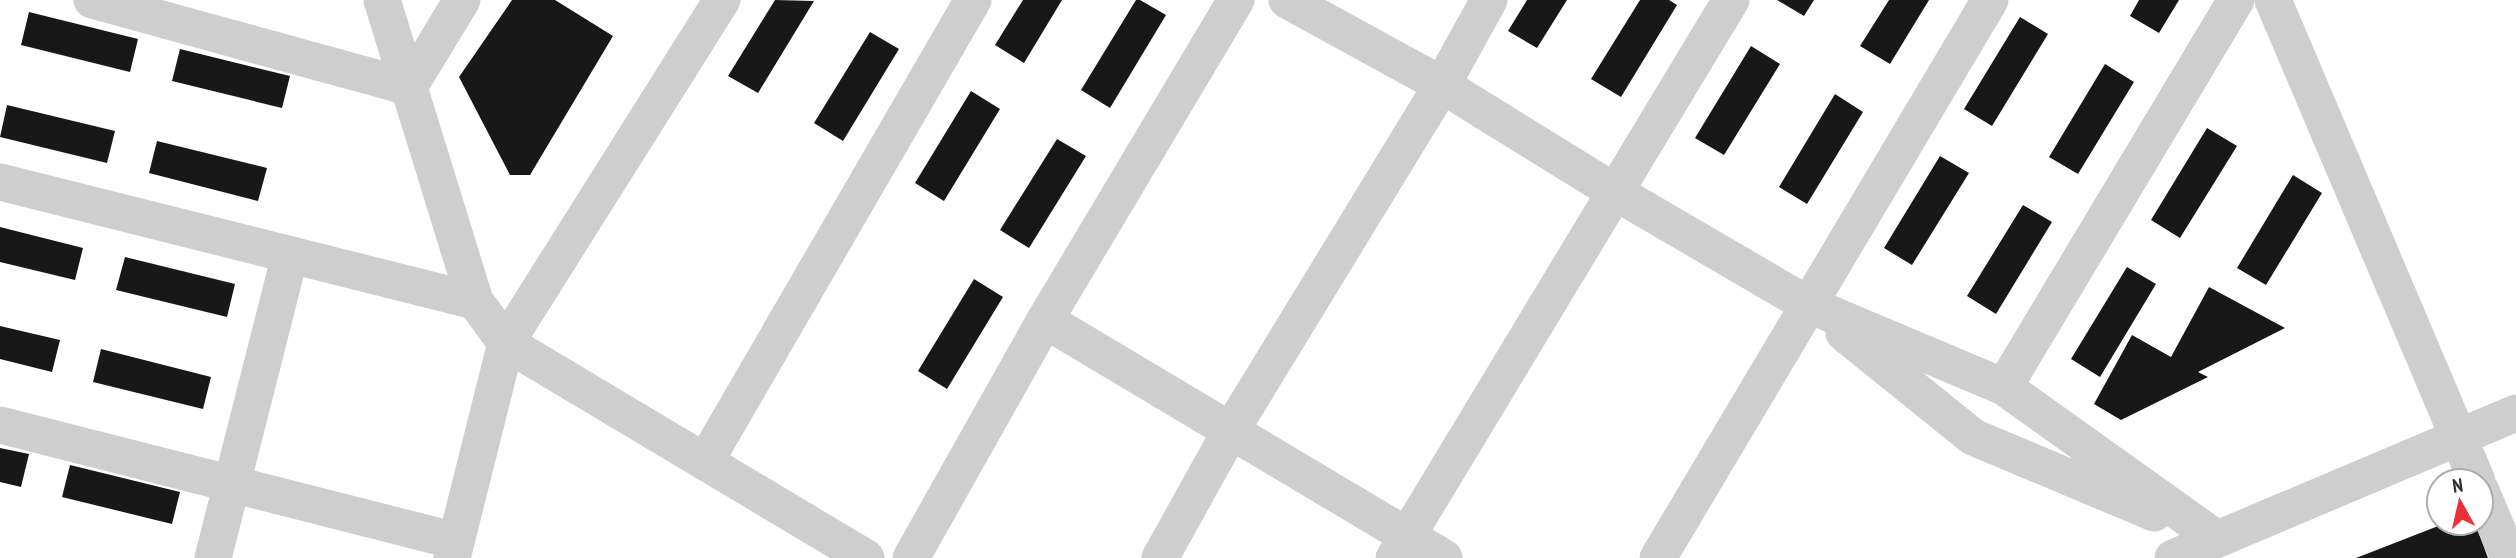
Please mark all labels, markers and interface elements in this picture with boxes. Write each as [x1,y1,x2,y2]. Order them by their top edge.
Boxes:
north arrow [2425,467,2495,537]
text: N [2451,473,2464,498]

